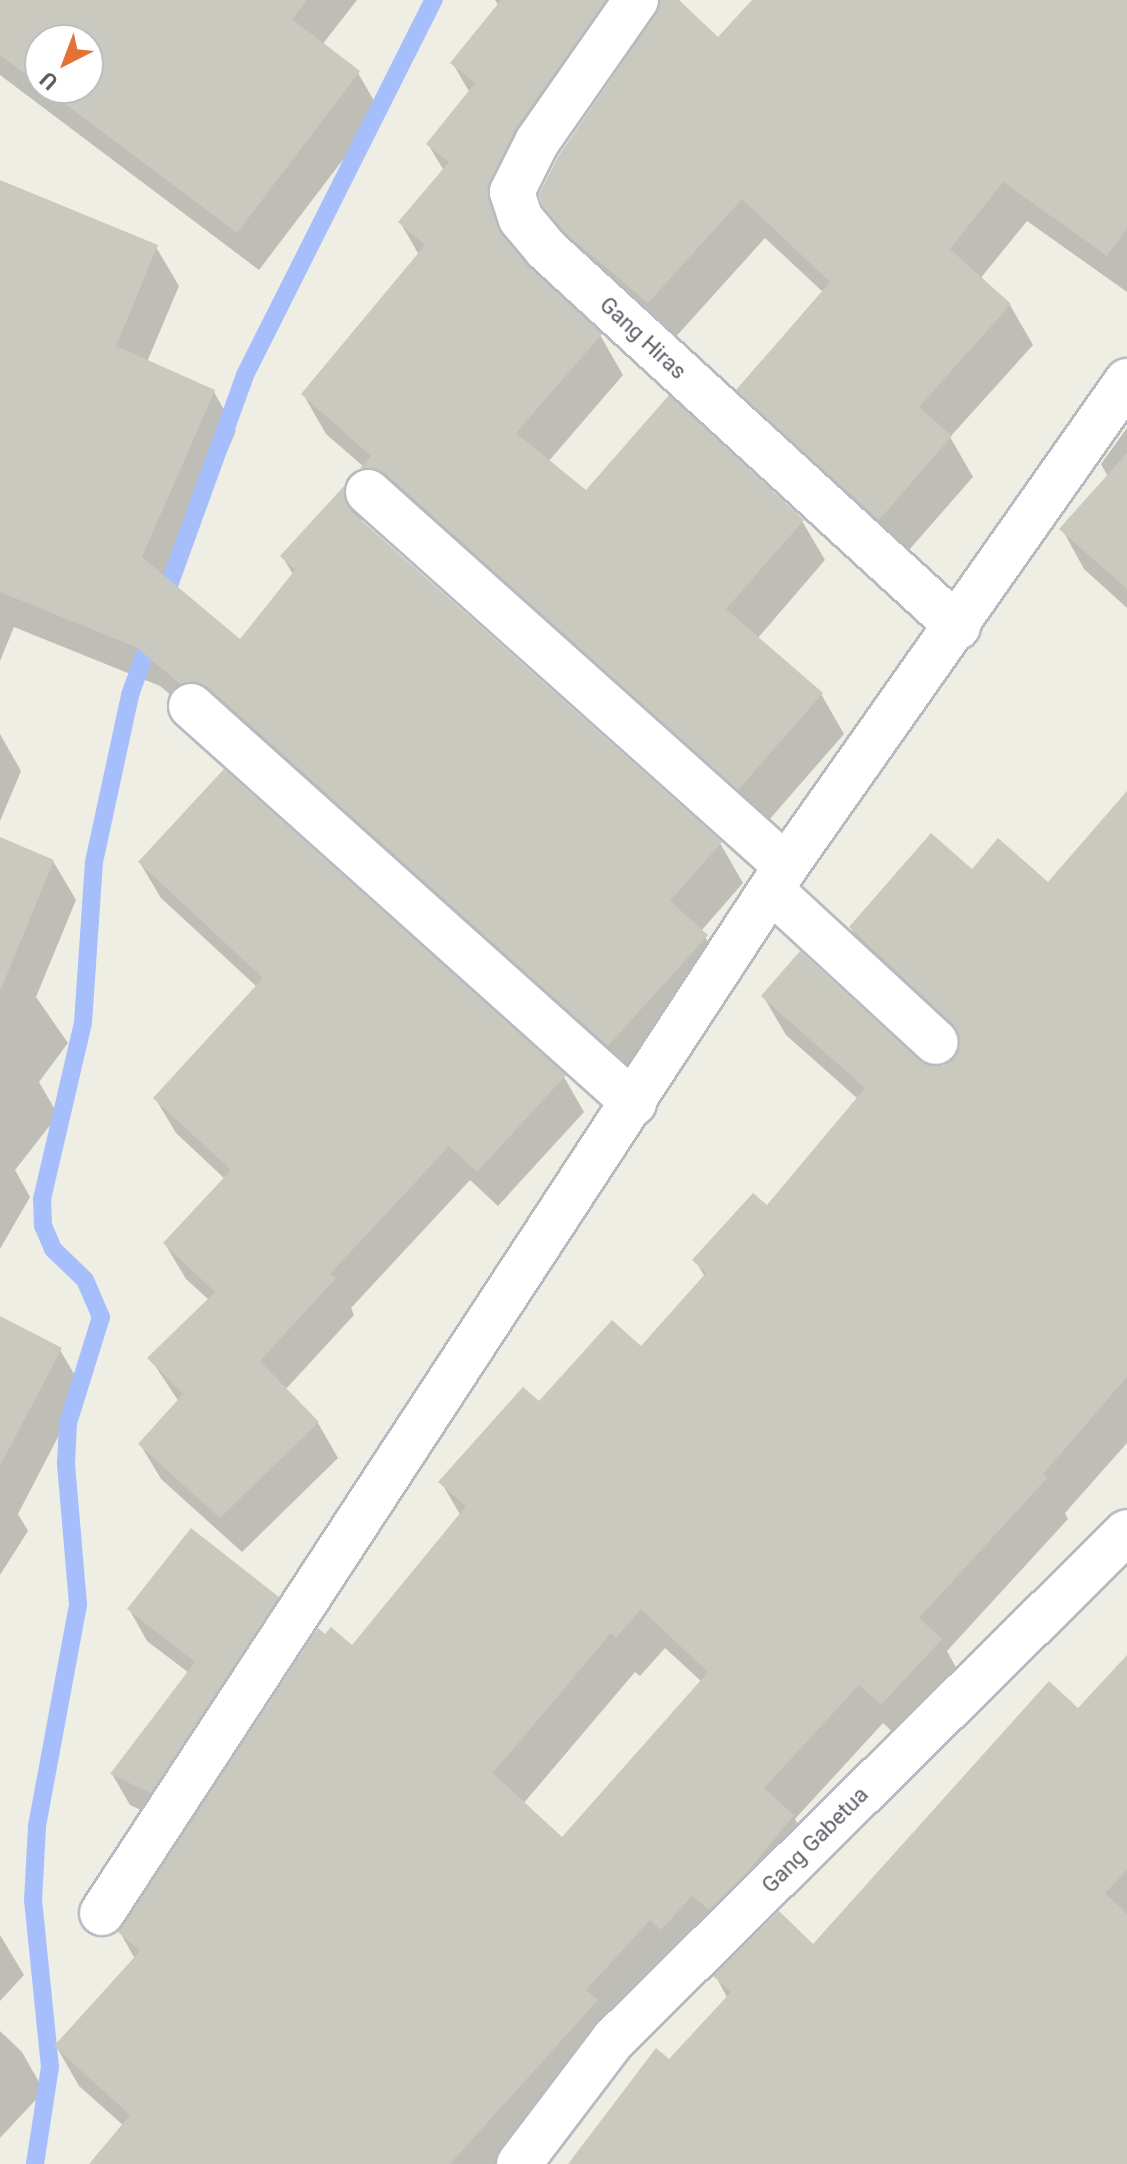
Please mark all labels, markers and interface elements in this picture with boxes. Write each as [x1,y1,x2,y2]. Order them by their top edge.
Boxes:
north arrow [24,24,104,104]
text: U [35,67,63,95]
street label: Gang Hiras [594,291,692,385]
street label: Gang Gabetua [756,1781,874,1899]

